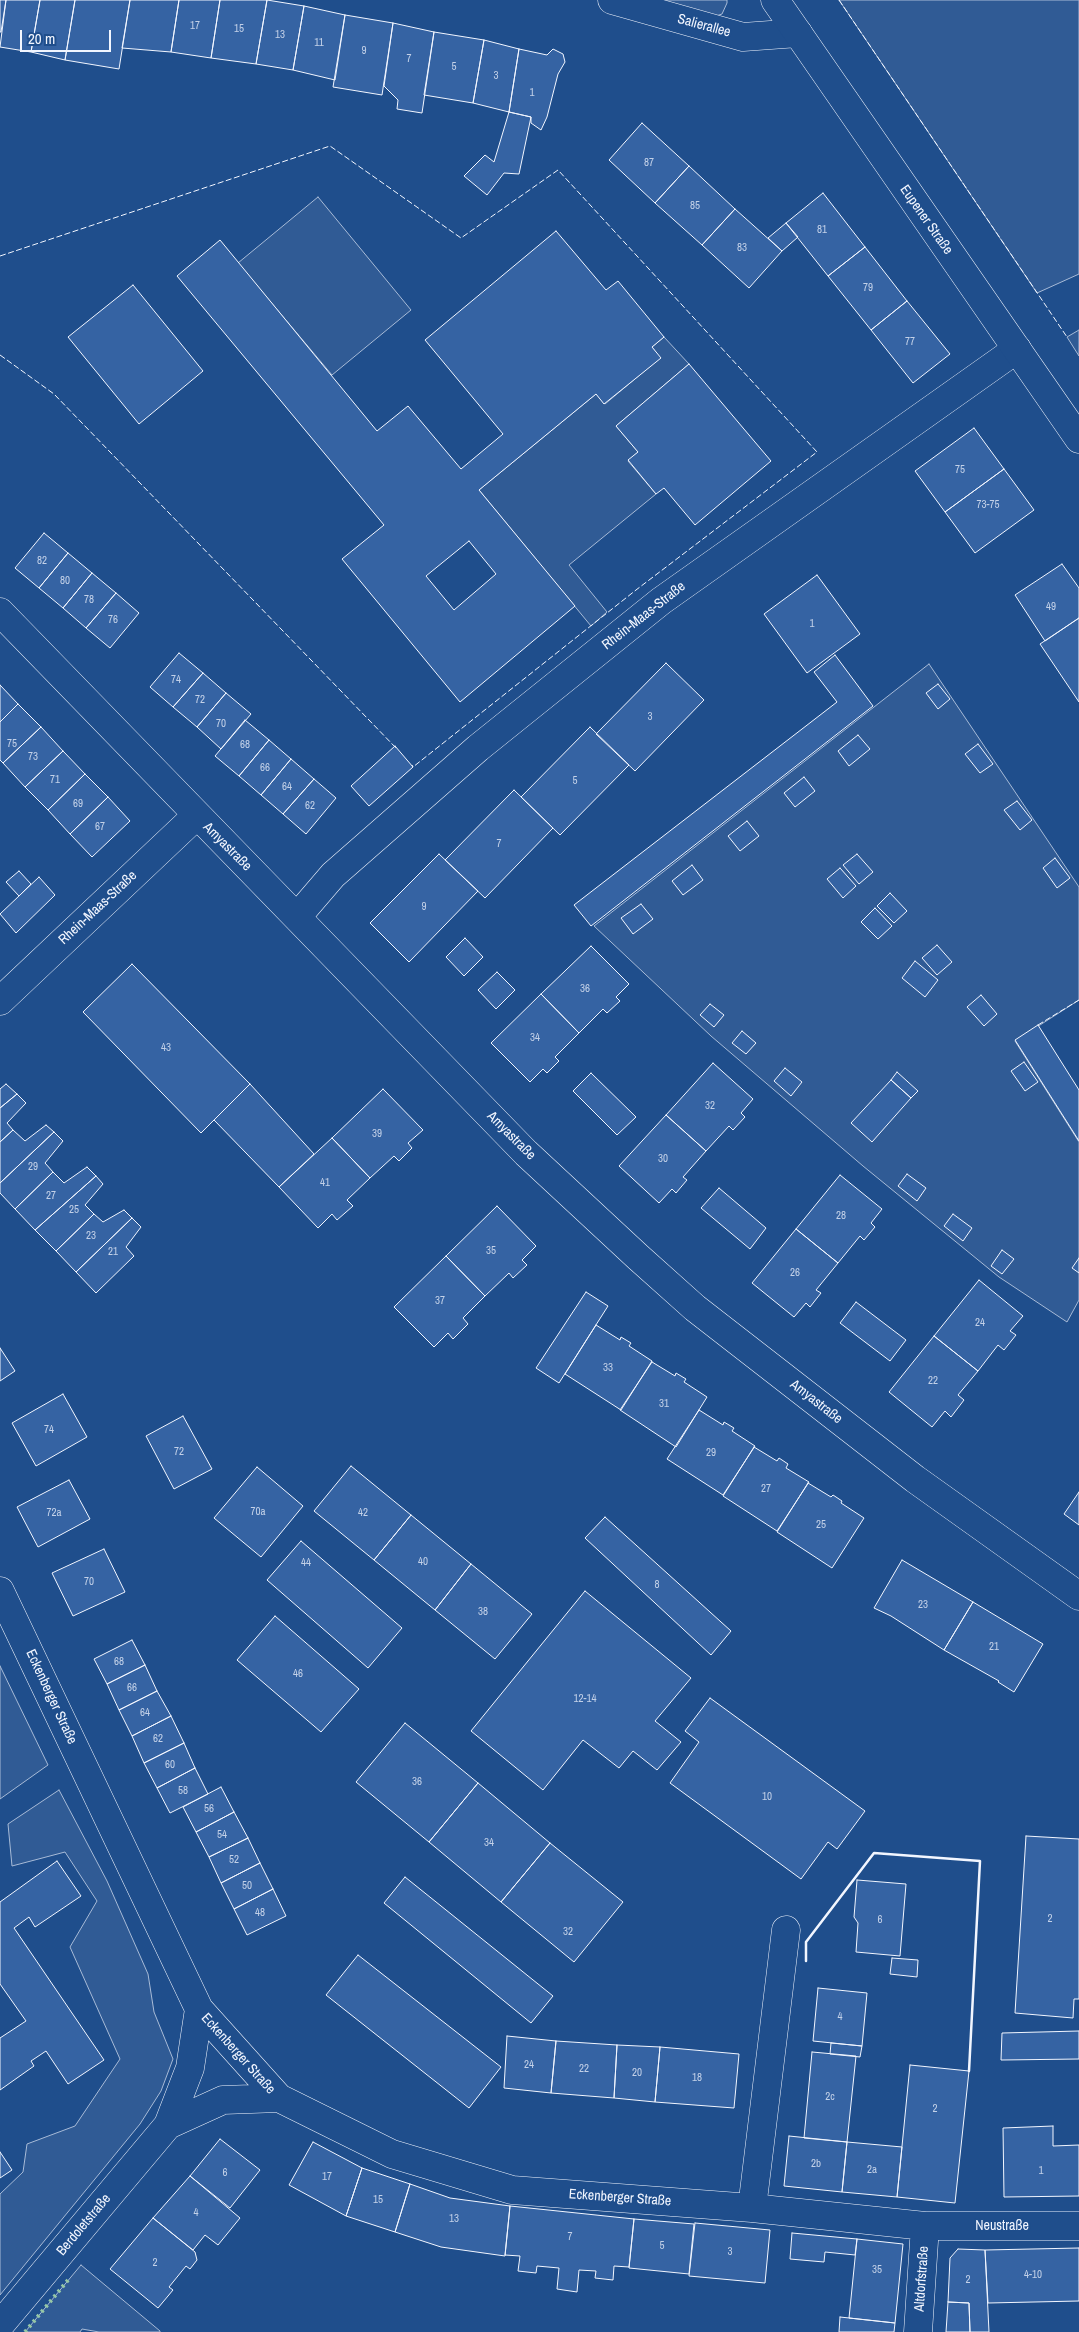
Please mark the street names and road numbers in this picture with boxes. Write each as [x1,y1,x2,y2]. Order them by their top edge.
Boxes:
street label: Salierallee [676,11,732,41]
street label: Eupener Straße [896,182,956,258]
street label: Rhein-Maas-Straße [599,578,689,654]
street label: Amyastraße [199,819,255,875]
street label: Rhein-Maas-Straße [55,867,141,949]
street label: Amyastraße [483,1108,539,1164]
street label: Amyastraße [786,1376,846,1428]
street label: Eckenberger Straße [22,1647,80,1747]
street label: Eckenberger Straße [197,2010,279,2098]
street label: Eckenberger Straße [568,2186,672,2210]
street label: Berdoletstraße [53,2191,115,2259]
street label: Neustraße [975,2218,1029,2234]
street label: Altdorfstraße [911,2246,933,2312]

